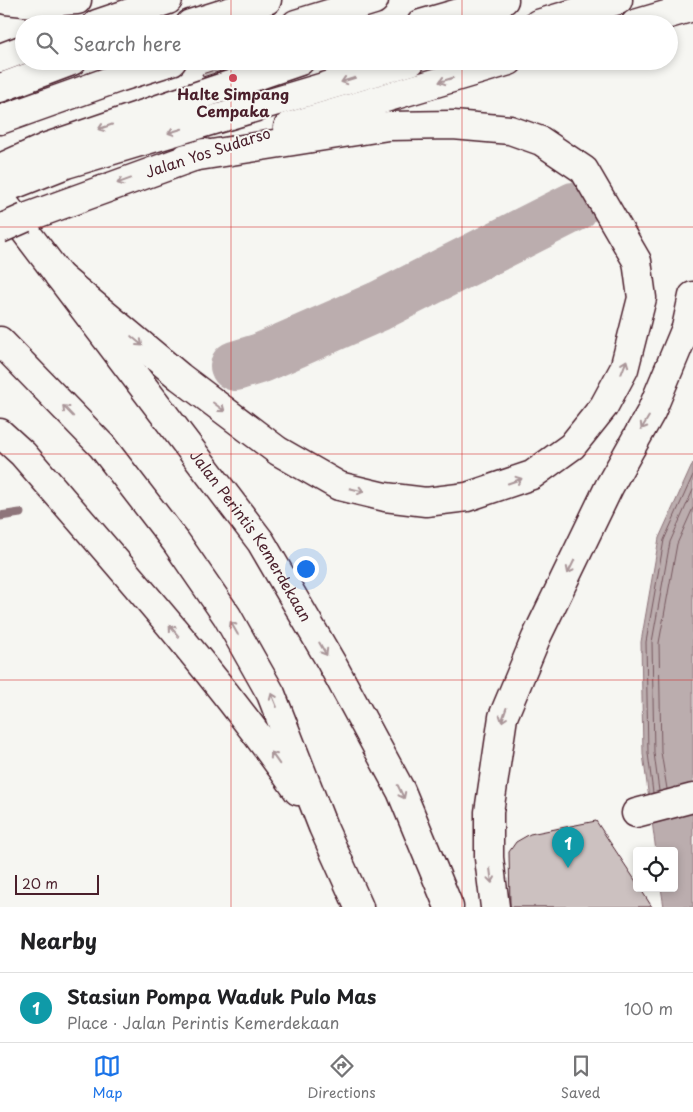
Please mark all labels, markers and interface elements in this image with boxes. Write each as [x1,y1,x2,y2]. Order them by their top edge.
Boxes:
search box [15,15,678,70]
icon: search [33,29,61,57]
text: Search here [73,29,182,57]
marker: Halte Simpang Cempaka [227,72,239,84]
one-way arrow [340,76,356,86]
one-way arrow [438,76,454,86]
place label: Halte Simpang Cempaka [177,82,289,122]
street label: Jalan Yos Sudarso [142,120,273,183]
one-way arrow [97,123,113,133]
one-way arrow [168,127,184,137]
one-way arrow [117,177,133,186]
one-way arrow [130,335,143,346]
one-way arrow [621,359,630,374]
one-way arrow [212,402,226,412]
one-way arrow [62,405,74,418]
one-way arrow [640,415,650,429]
street label: Jalan Perintis Kemerdekaan [185,444,318,626]
one-way arrow [507,475,523,485]
one-way arrow [348,486,364,495]
your location [293,556,319,582]
one-way arrow [566,559,575,574]
one-way arrow [229,621,239,636]
one-way arrow [168,625,179,638]
one-way arrow [319,641,329,655]
one-way arrow [268,693,278,708]
one-way arrow [499,707,509,723]
one-way arrow [270,751,280,765]
one-way arrow [396,784,406,799]
pin: 1 [552,827,584,868]
map controls [633,847,678,892]
button: locate [633,847,678,892]
one-way arrow [486,868,496,884]
scale bar [15,872,99,895]
text: 20 m [22,873,58,894]
text: Nearby [20,924,97,956]
text: Stasiun Pompa Waduk Pulo Mas [67,982,376,1010]
text: 1 [32,996,40,1020]
text: 100 m [624,996,673,1020]
text: Place · Jalan Perintis Kemerdekaan [67,1010,339,1034]
tab: Map [93,1052,122,1103]
tab: Directions [308,1052,376,1103]
tab: Saved [561,1052,600,1103]

